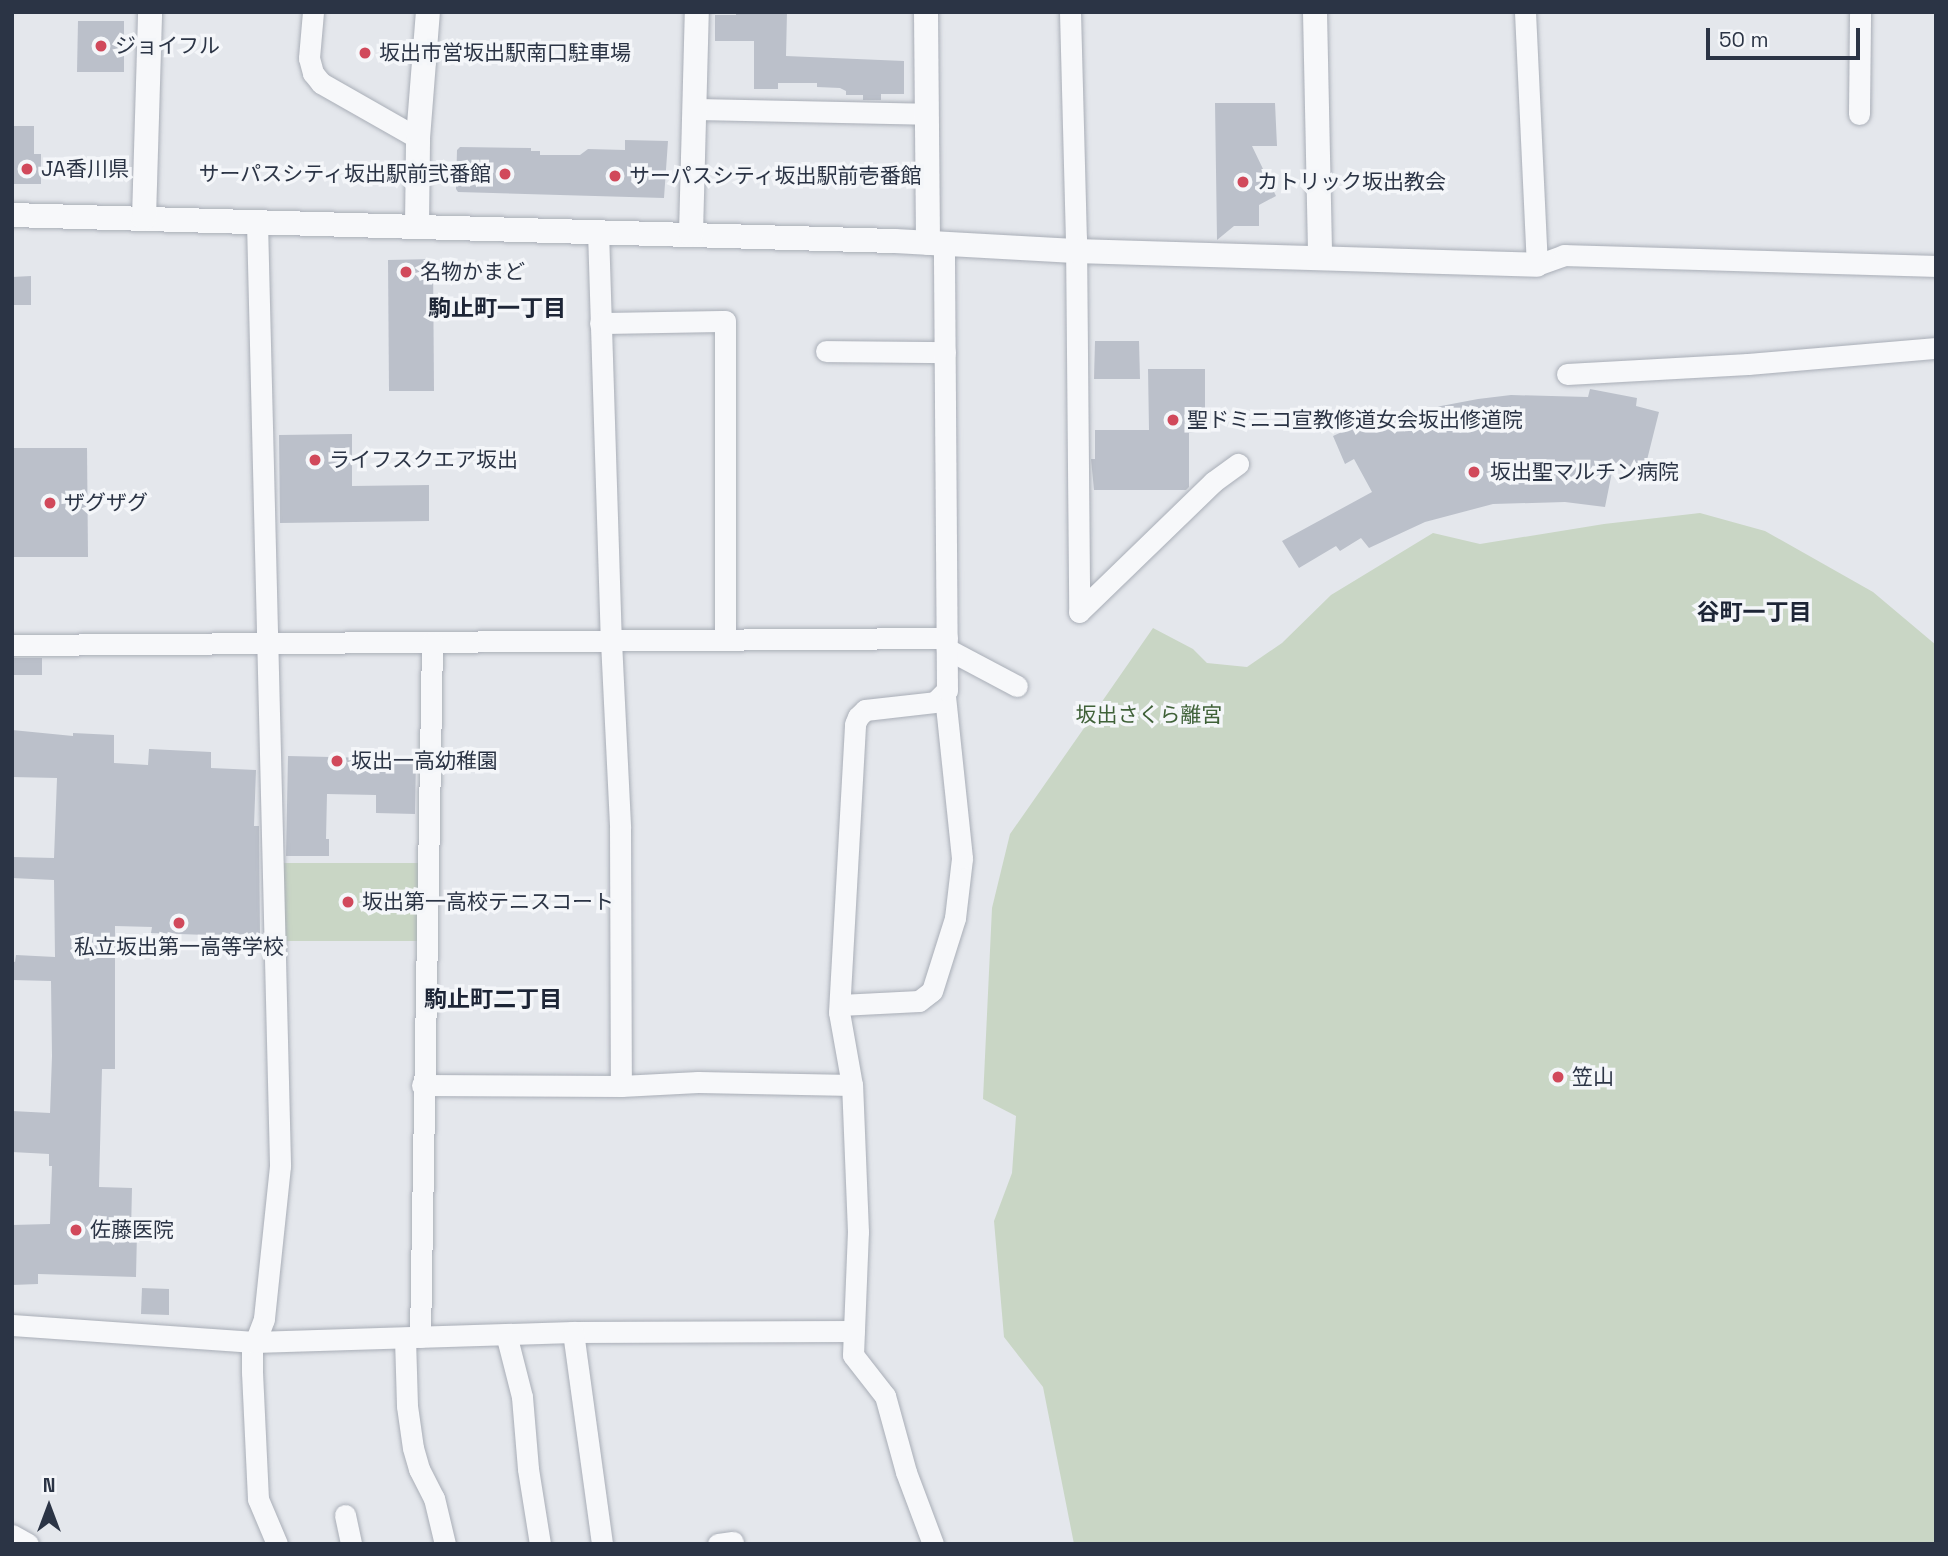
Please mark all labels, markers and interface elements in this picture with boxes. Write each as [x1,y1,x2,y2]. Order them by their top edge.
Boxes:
scale bar [1710,14,1864,58]
text: 50 m [1719,26,1769,53]
place label: ジョイフル [115,33,220,59]
marker: ジョイフル [93,38,109,54]
place label: 坂出市営坂出駅南口駐車場 [379,40,631,66]
marker: 坂出市営坂出駅南口駐車場 [357,45,373,61]
place label: JA香川県 [41,156,129,182]
marker: JA香川県 [19,161,35,177]
place label: サーパスシティ坂出駅前弐番館 [197,161,491,187]
place label: サーパスシティ坂出駅前壱番館 [629,163,923,189]
marker: サーパスシティ坂出駅前弐番館 [497,166,513,182]
marker: サーパスシティ坂出駅前壱番館 [607,168,623,184]
place label: カトリック坂出教会 [1257,169,1446,195]
marker: カトリック坂出教会 [1235,174,1251,190]
place label: 名物かまど [420,259,525,285]
marker: 名物かまど [398,264,414,280]
district label: 駒止町一丁目 [428,294,566,322]
place label: 聖ドミニコ宣教修道女会坂出修道院 [1187,407,1523,433]
marker: 聖ドミニコ宣教修道女会坂出修道院 [1165,412,1181,428]
place label: ライフスクエア坂出 [329,447,518,473]
marker: ライフスクエア坂出 [307,452,323,468]
place label: 坂出聖マルチン病院 [1490,459,1679,485]
marker: 坂出聖マルチン病院 [1464,462,1484,482]
place label: ザグザグ [64,490,148,516]
marker: ザグザグ [42,495,58,511]
district label: 谷町一丁目 [1697,598,1811,626]
park label: 坂出さくら離宮 [1076,702,1222,728]
place label: 坂出一高幼稚園 [351,748,498,774]
marker: 坂出一高幼稚園 [329,753,345,769]
place label: 坂出第一高校テニスコート [362,889,614,915]
marker: 坂出第一高校テニスコート [340,894,356,910]
marker: 私立坂出第一高等学校 [171,915,187,931]
place label: 私立坂出第一高等学校 [74,934,284,960]
district label: 駒止町二丁目 [424,985,562,1013]
place label: 笠山 [1572,1064,1614,1090]
marker: 笠山 [1550,1069,1566,1085]
place label: 佐藤医院 [90,1217,174,1243]
marker: 佐藤医院 [68,1222,84,1238]
north arrow [14,1472,84,1542]
text: N [43,1473,55,1498]

